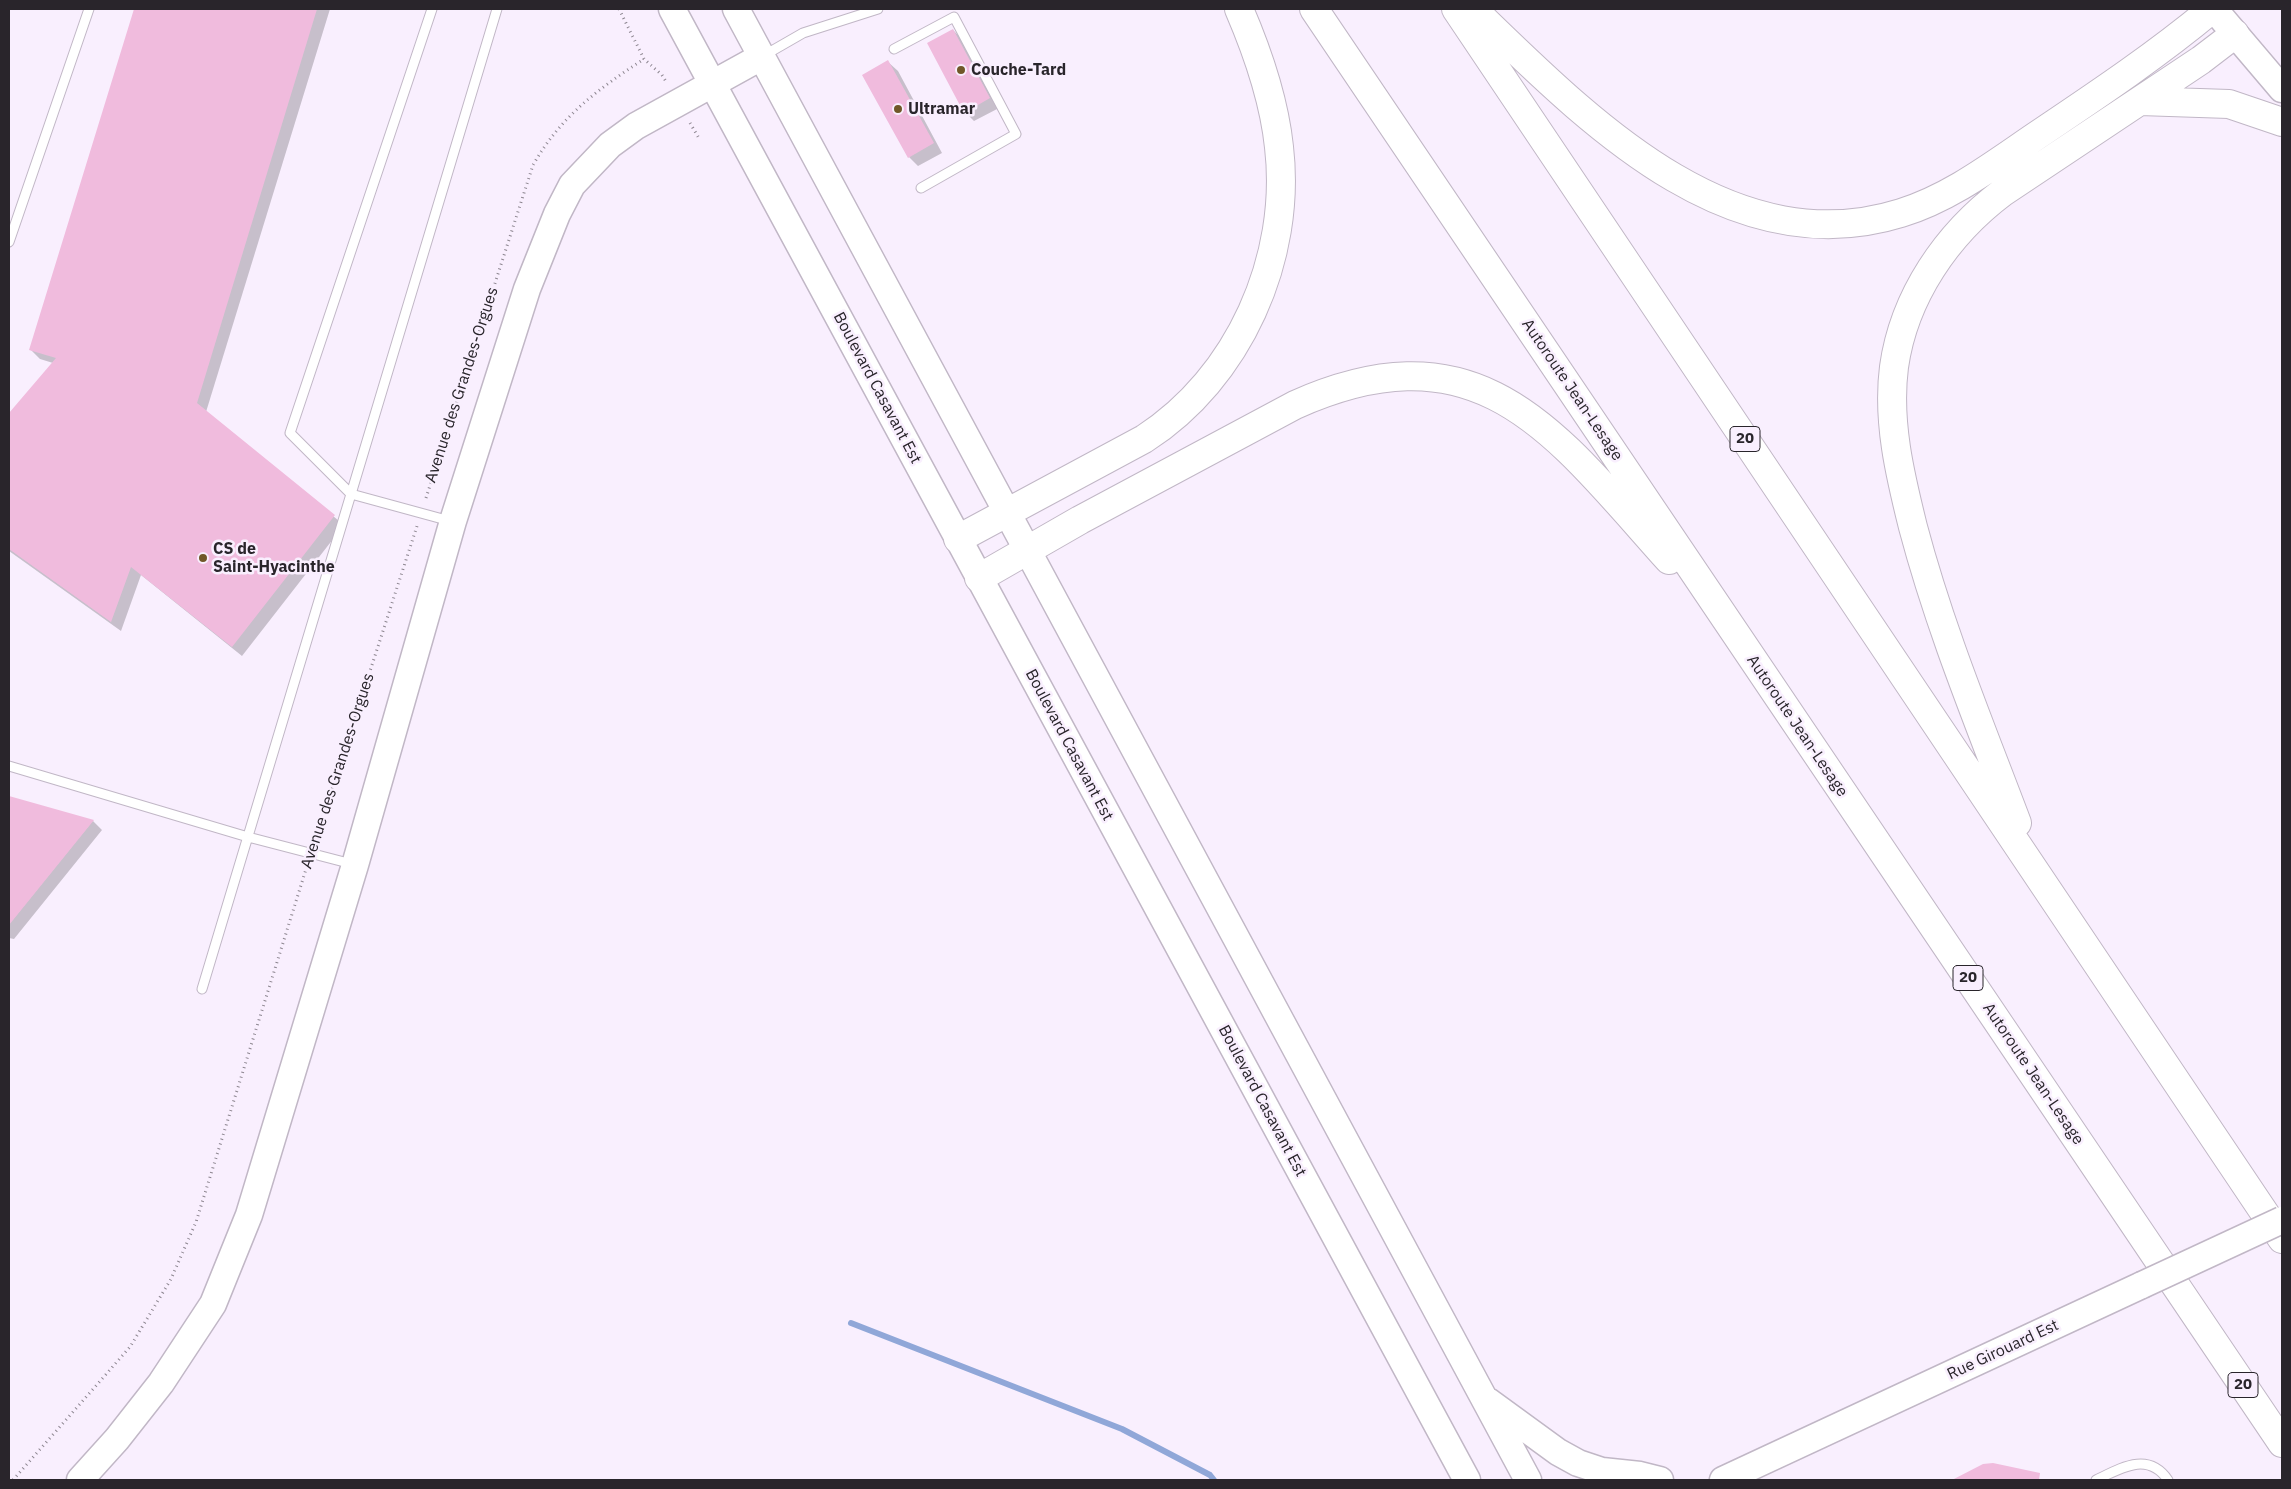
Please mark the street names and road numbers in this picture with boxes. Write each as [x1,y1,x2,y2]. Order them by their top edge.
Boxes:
street label: Avenue des Grandes-Orgues [421,285,503,485]
street label: Boulevard Casavant Est [829,309,925,467]
street label: Autoroute Jean-Lesage [1517,315,1627,465]
road number: 20 [1730,426,1760,452]
street label: Autoroute Jean-Lesage [1742,651,1852,801]
street label: Boulevard Casavant Est [1021,666,1117,824]
street label: Avenue des Grandes-Orgues [297,671,379,871]
road number: 20 [1953,966,1983,990]
street label: Autoroute Jean-Lesage [1978,999,2088,1149]
street label: Boulevard Casavant Est [1214,1022,1310,1180]
street label: Rue Girouard Est [1944,1316,2062,1384]
road number: 20 [2228,1372,2258,1398]

